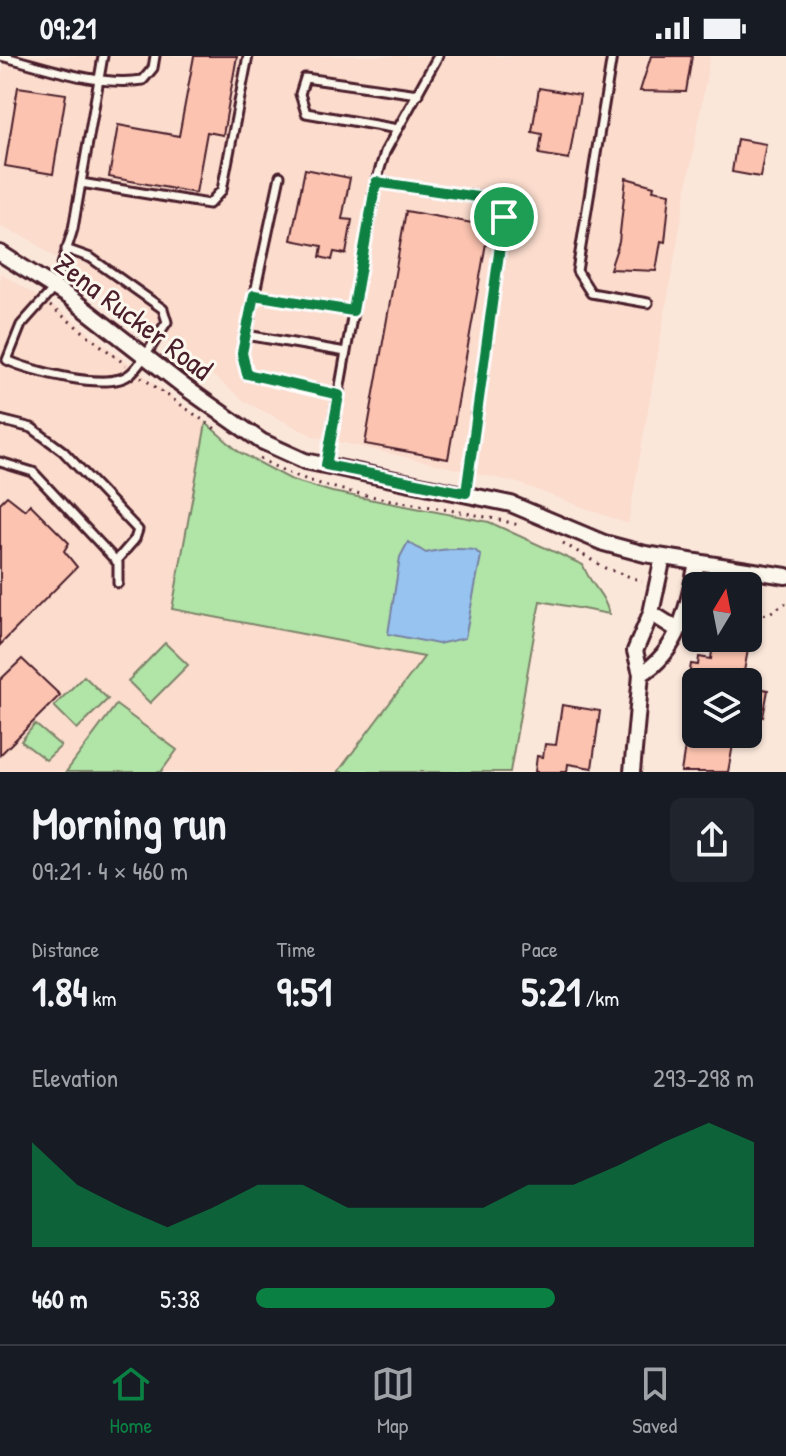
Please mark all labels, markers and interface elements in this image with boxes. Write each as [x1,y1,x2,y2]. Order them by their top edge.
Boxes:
text: 09:21 [40,8,96,48]
pin [470,183,538,251]
icon: arrive [482,195,526,239]
street label: Zena Rucker Road [47,243,222,389]
north arrow [682,572,762,652]
map controls [682,572,762,748]
button: layers [682,668,762,748]
text: Morning run [32,793,227,853]
button: share [670,798,754,882]
text: 09:21 · 4 × 460 m [32,853,188,888]
text: Distance [32,934,99,964]
text: Time [277,934,316,964]
text: Pace [521,934,558,964]
text: 1.84 [32,964,87,1018]
text: 9:51 [277,964,332,1018]
text: 5:21 [521,964,581,1018]
text: km [87,983,117,1013]
text: /km [581,983,619,1013]
text: Elevation [32,1060,118,1095]
text: 293–298 m [653,1060,754,1095]
text: 460 m [32,1281,87,1316]
text: 5:38 [160,1281,200,1316]
tab: Home [109,1362,153,1440]
tab: Map [371,1362,415,1440]
tab: Saved [632,1362,677,1440]

